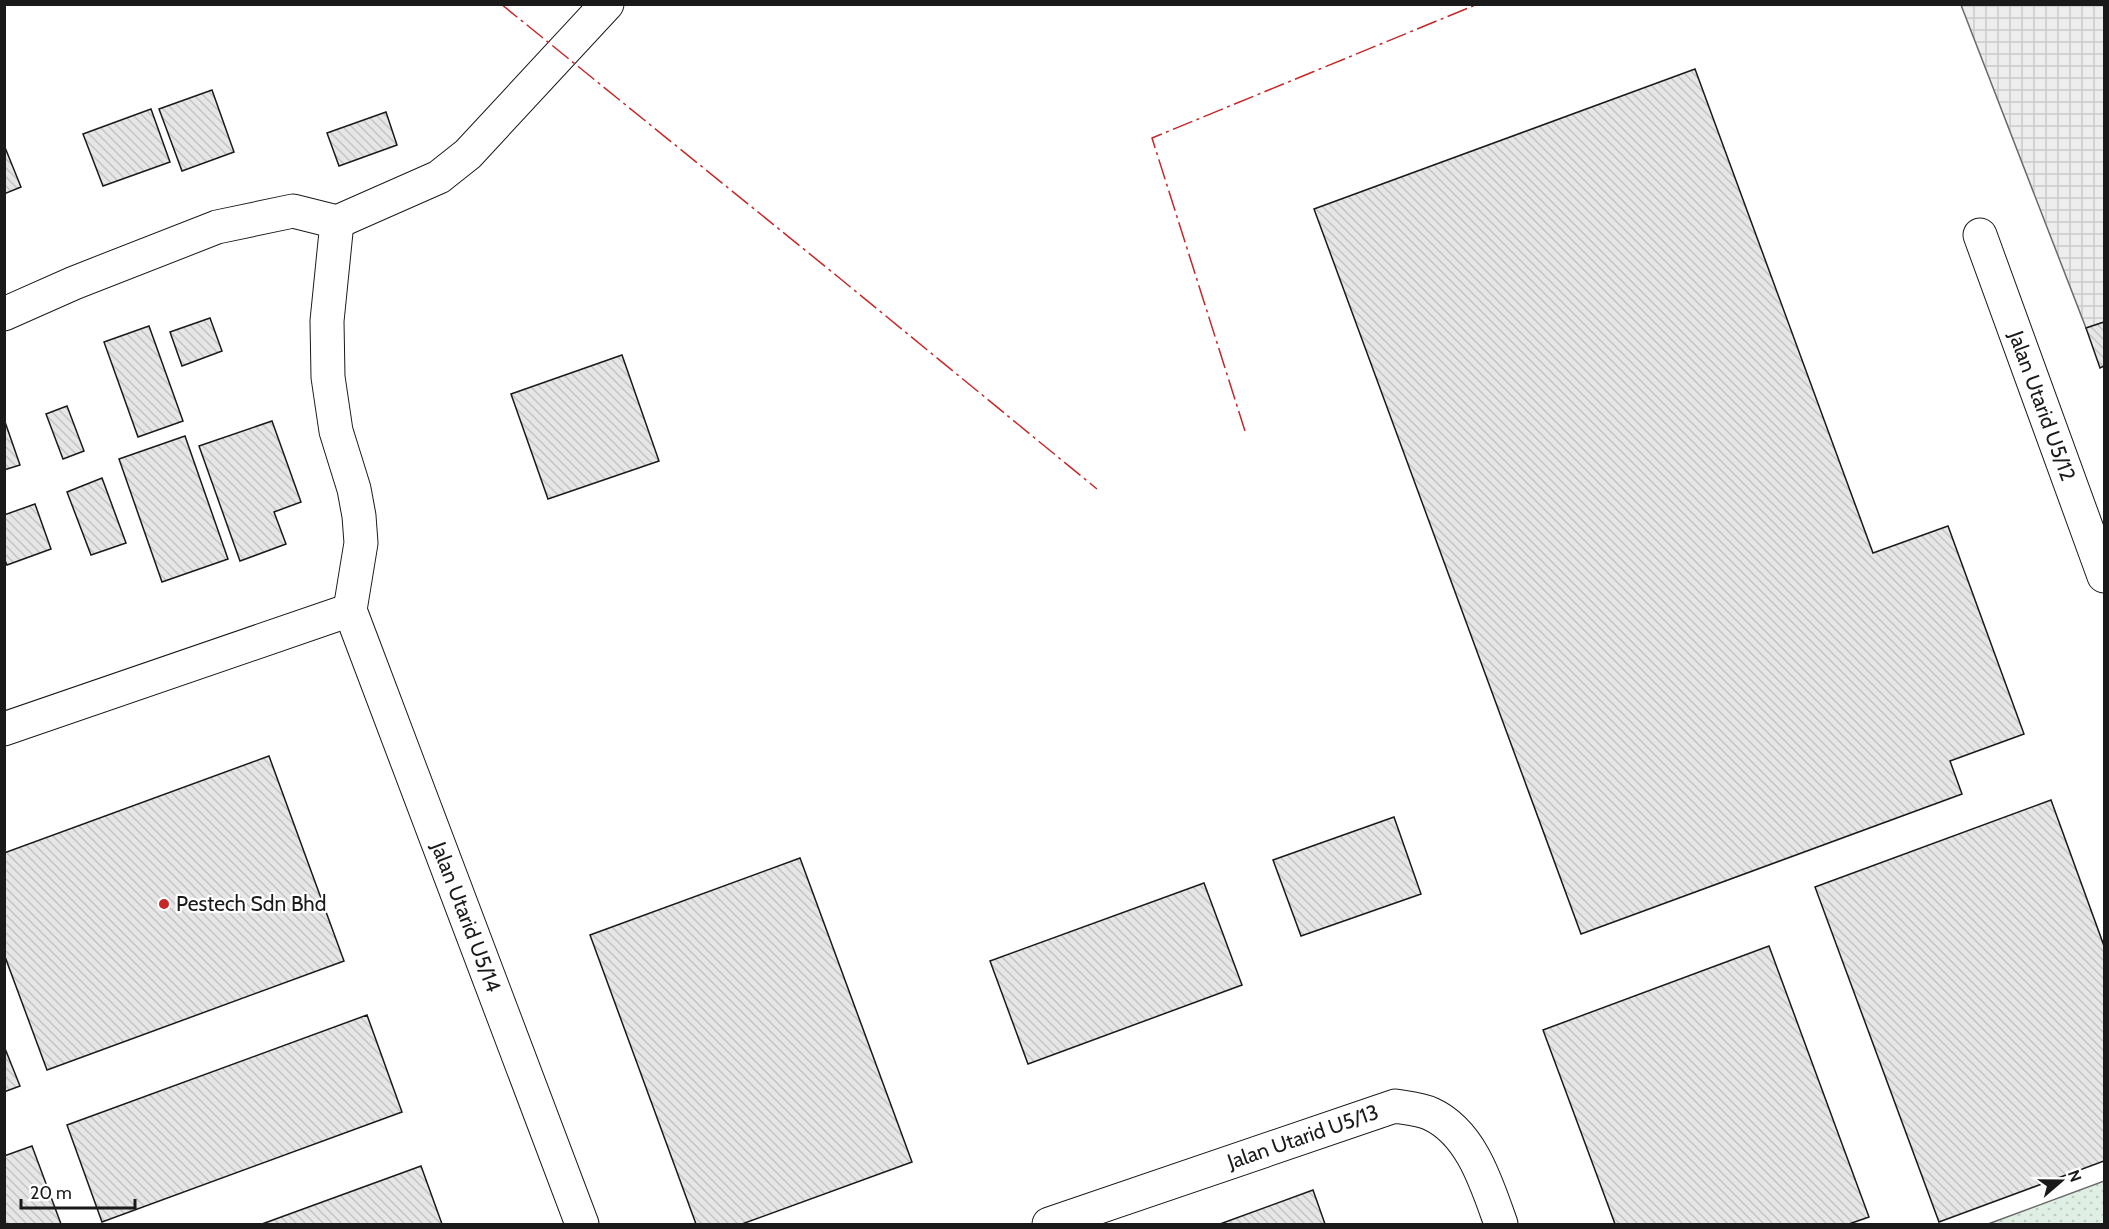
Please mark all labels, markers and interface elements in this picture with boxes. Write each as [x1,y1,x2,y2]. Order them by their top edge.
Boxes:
street label: Jalan Utarid U5/12 [2003,327,2081,484]
street label: Jalan Utarid U5/14 [426,837,507,995]
place label: Pestech Sdn Bhd [176,891,326,916]
marker: Pestech Sdn Bhd [157,897,171,911]
street label: Jalan Utarid U5/13 [1223,1099,1382,1174]
north arrow [2031,1151,2091,1211]
text: N [2064,1167,2085,1185]
scale bar [21,1172,135,1210]
text: 20 m [30,1182,72,1204]

